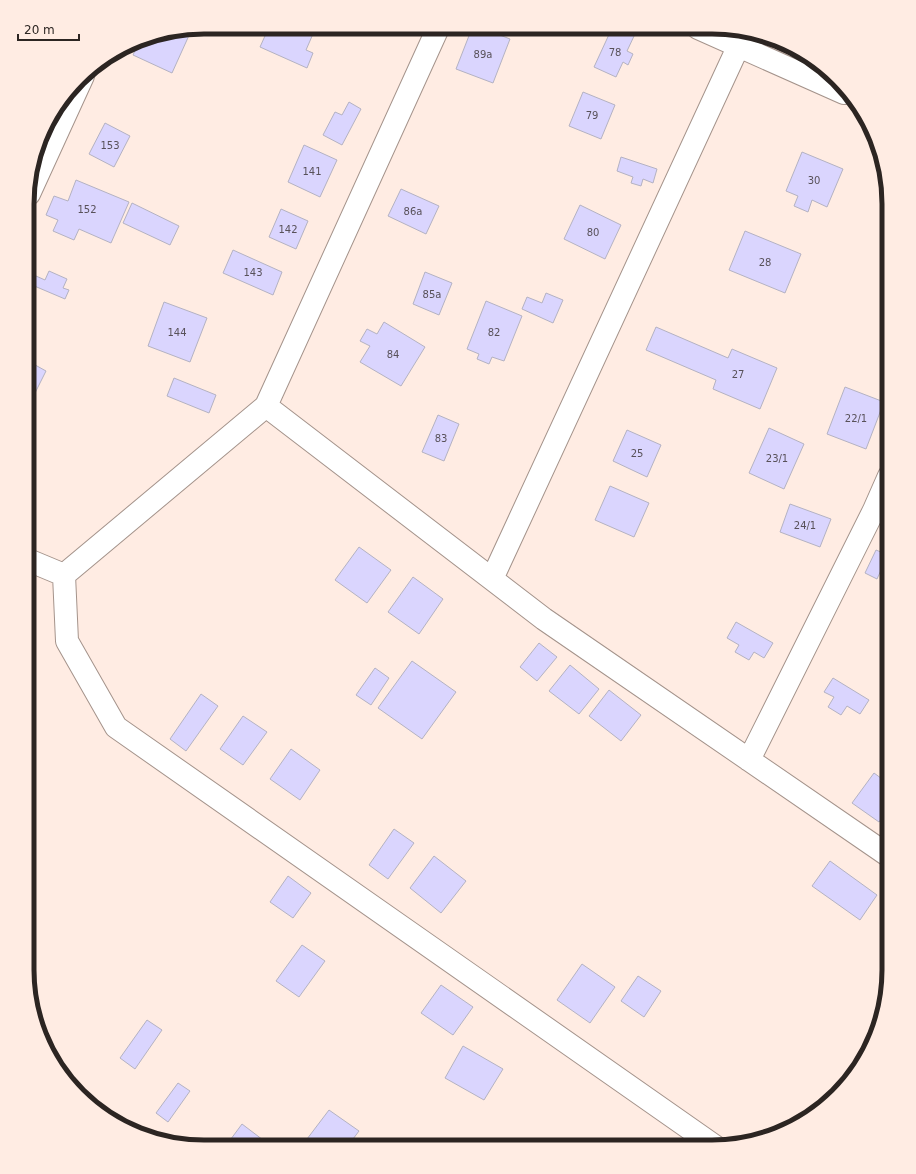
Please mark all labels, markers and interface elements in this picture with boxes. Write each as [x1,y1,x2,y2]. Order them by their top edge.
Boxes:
scale bar [18,16,79,42]
text: 20 m [24,23,55,37]
house number: 78 [609,47,621,58]
house number: 89а [474,49,492,60]
house number: 79 [586,110,598,121]
house number: 153 [100,140,120,151]
house number: 141 [302,166,322,177]
house number: 30 [808,175,820,186]
house number: 152 [77,204,97,215]
house number: 86а [404,206,422,217]
house number: 142 [278,224,298,235]
house number: 80 [587,227,599,238]
house number: 28 [759,257,771,268]
house number: 143 [243,267,263,278]
house number: 85а [423,289,441,300]
house number: 144 [167,327,187,338]
house number: 82 [488,327,500,338]
house number: 84 [387,349,399,360]
house number: 27 [732,369,744,380]
house number: 22/1 [845,413,867,424]
house number: 83 [435,433,447,444]
house number: 25 [631,448,643,459]
house number: 23/1 [766,453,788,464]
house number: 24/1 [794,520,816,531]

